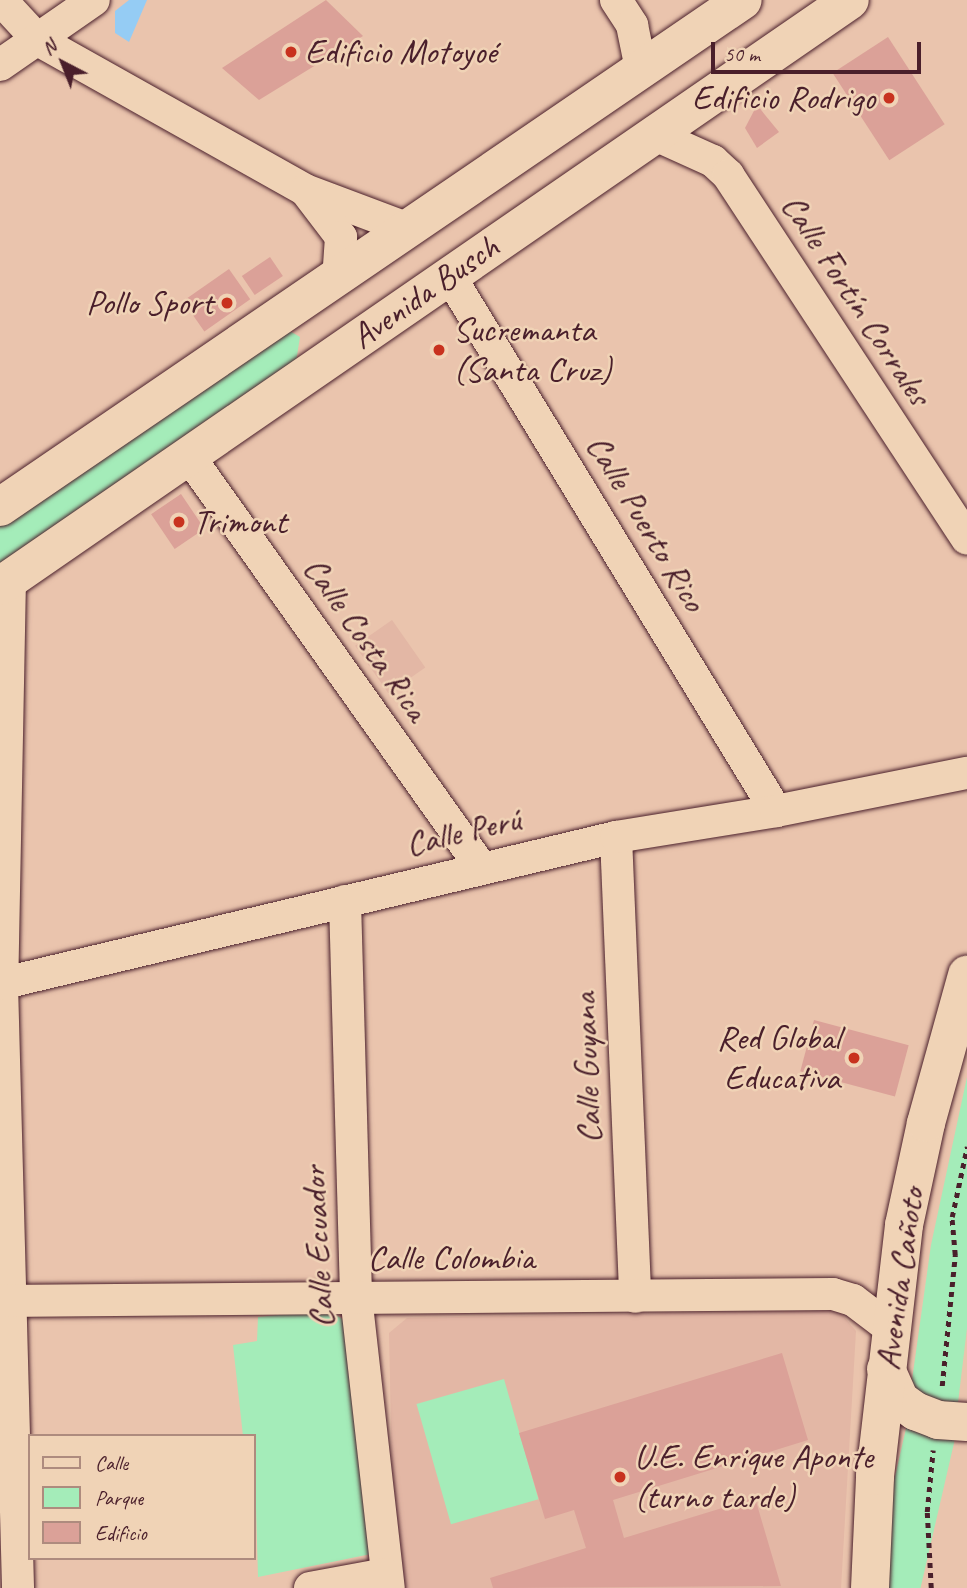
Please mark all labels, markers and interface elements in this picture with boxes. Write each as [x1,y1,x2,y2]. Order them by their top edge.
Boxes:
north arrow [28,28,98,98]
scale bar [715,28,925,72]
place label: Edificio Motoyoé [305,31,497,73]
text: N [37,35,61,60]
text: 50 m [724,41,760,67]
marker: Edificio Motoyoé [283,44,299,60]
place label: Edificio Rodrigo [692,77,875,119]
marker: Edificio Rodrigo [881,90,897,106]
street label: Calle Fortín Corrales [772,187,940,413]
street label: Avenida Busch [343,226,507,358]
place label: Pollo Sport [86,282,213,324]
marker: Pollo Sport [219,295,235,311]
place label: Sucremanta (Santa Cruz) [453,309,611,391]
marker: Sucremanta (Santa Cruz) [431,342,447,358]
street label: Calle Puerto Rico [577,427,715,619]
place label: Trimont [193,501,287,543]
marker: Trimont [171,514,187,530]
street label: Calle Costa Rica [294,549,438,729]
street label: Calle Perú [402,798,524,866]
street label: Calle Guyana [563,993,611,1143]
place label: Red Global Educativa [717,1017,840,1099]
marker: Red Global Educativa [846,1050,862,1066]
street label: Calle Ecuador [293,1166,343,1328]
street label: Avenida Cañoto [866,1185,934,1373]
street label: Calle Colombia [366,1237,536,1279]
legend [28,1434,256,1560]
place label: U.E. Enrique Aponte (turno tarde) [634,1436,873,1518]
text: Calle [95,1450,128,1476]
marker: U.E. Enrique Aponte (turno tarde) [612,1469,628,1485]
text: Parque [95,1485,143,1511]
text: Edificio [95,1520,147,1546]

